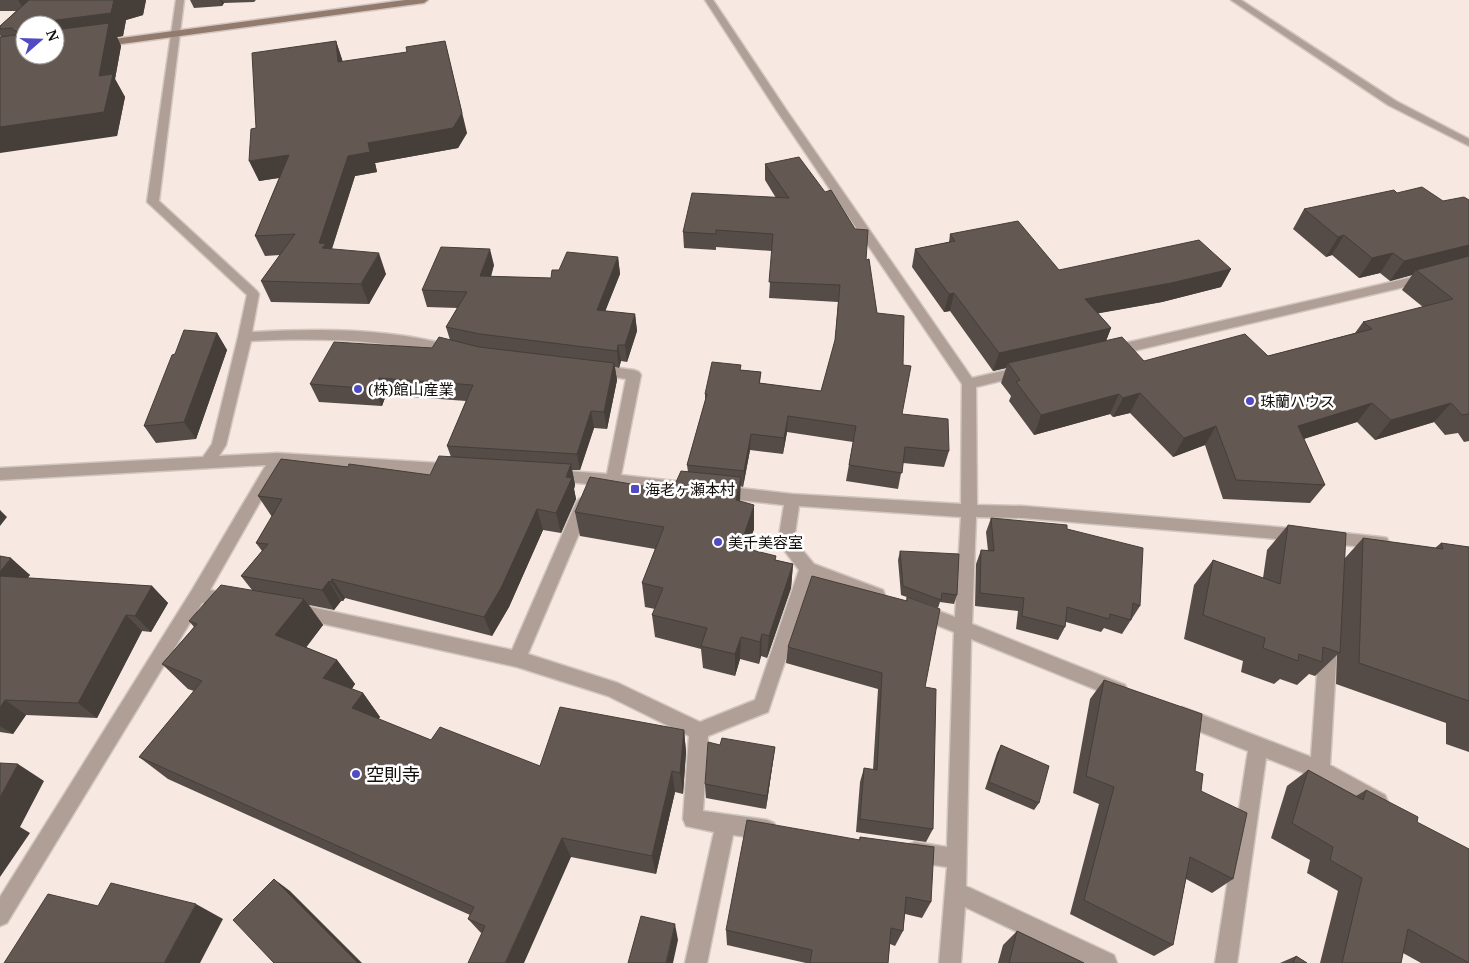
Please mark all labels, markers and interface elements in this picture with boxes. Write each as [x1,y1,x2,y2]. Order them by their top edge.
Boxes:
north arrow [15,15,65,65]
text: N [42,27,64,44]
place label: (株)館山産業 [368,379,453,399]
marker: (株)館山産業 [352,383,364,395]
place label: 珠蘭ハウス [1260,391,1335,411]
marker: 珠蘭ハウス [1244,395,1256,407]
place label: 海老ヶ瀬本村 [645,479,735,499]
marker: 海老ヶ瀬本村 [629,483,641,495]
place label: 美千美容室 [728,532,803,552]
marker: 美千美容室 [712,536,724,548]
place label: 空則寺 [366,762,420,786]
marker: 空則寺 [350,768,362,780]

